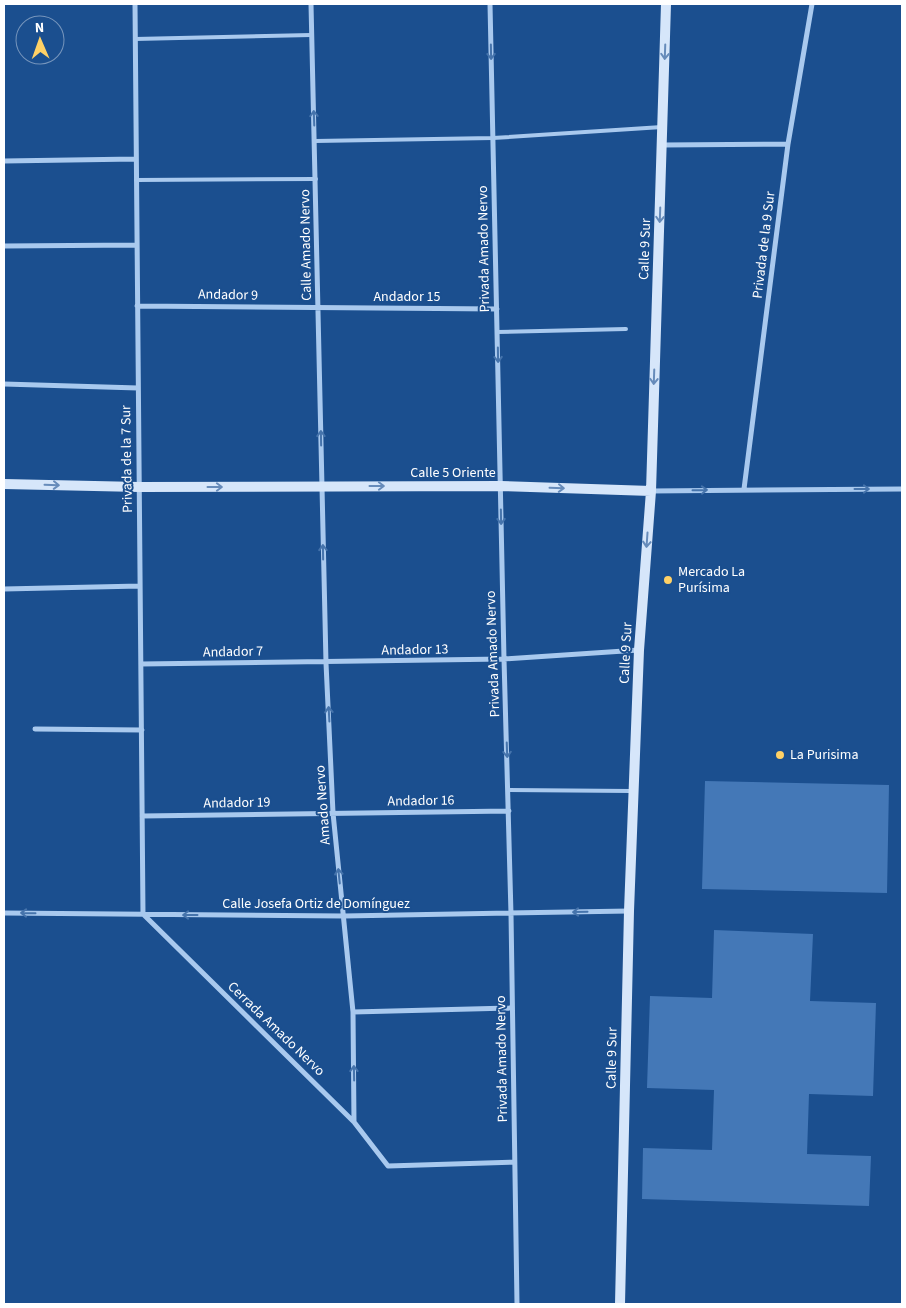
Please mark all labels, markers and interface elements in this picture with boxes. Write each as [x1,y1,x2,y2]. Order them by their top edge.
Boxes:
north arrow [15,15,65,65]
text: N [35,18,45,38]
one-way arrow [486,44,496,60]
one-way arrow [660,44,670,60]
one-way arrow [309,110,318,126]
street label: Privada Amado Nervo [473,185,495,313]
street label: Calle Amado Nervo [295,189,317,301]
street label: Privada de la 9 Sur [748,190,781,300]
one-way arrow [655,207,664,223]
street label: Calle 9 Sur [634,218,656,280]
street label: Andador 9 [198,284,258,306]
street label: Andador 15 [373,287,441,307]
one-way arrow [493,346,503,363]
one-way arrow [650,369,659,385]
street label: Privada de la 7 Sur [116,405,138,513]
one-way arrow [316,430,325,446]
street label: Calle 5 Oriente [410,463,496,483]
one-way arrow [44,480,60,490]
one-way arrow [369,481,385,491]
one-way arrow [206,482,223,492]
one-way arrow [549,483,565,493]
one-way arrow [854,484,870,494]
one-way arrow [691,485,707,495]
one-way arrow [497,509,506,525]
one-way arrow [643,531,652,547]
one-way arrow [318,544,328,560]
place label: Mercado La Purísima [678,562,745,598]
marker: Mercado La Purísima [662,574,674,586]
street label: Privada Amado Nervo [481,590,505,718]
street label: Calle 9 Sur [614,622,638,684]
street label: Andador 13 [381,639,449,661]
street label: Andador 7 [203,641,263,663]
one-way arrow [324,706,333,722]
one-way arrow [503,742,512,758]
place label: La Purisima [790,745,858,765]
marker: La Purisima [774,749,786,761]
street label: Amado Nervo [310,765,336,845]
street label: Andador 16 [387,790,455,812]
street label: Andador 19 [203,792,271,814]
one-way arrow [335,868,344,884]
street label: Calle Josefa Ortiz de Domínguez [222,894,410,914]
one-way arrow [20,908,36,918]
one-way arrow [573,908,589,917]
one-way arrow [183,910,199,920]
street label: Cerrada Amado Nervo [223,977,329,1081]
street label: Privada Amado Nervo [491,995,513,1123]
street label: Calle 9 Sur [601,1027,623,1089]
one-way arrow [349,1065,359,1082]

